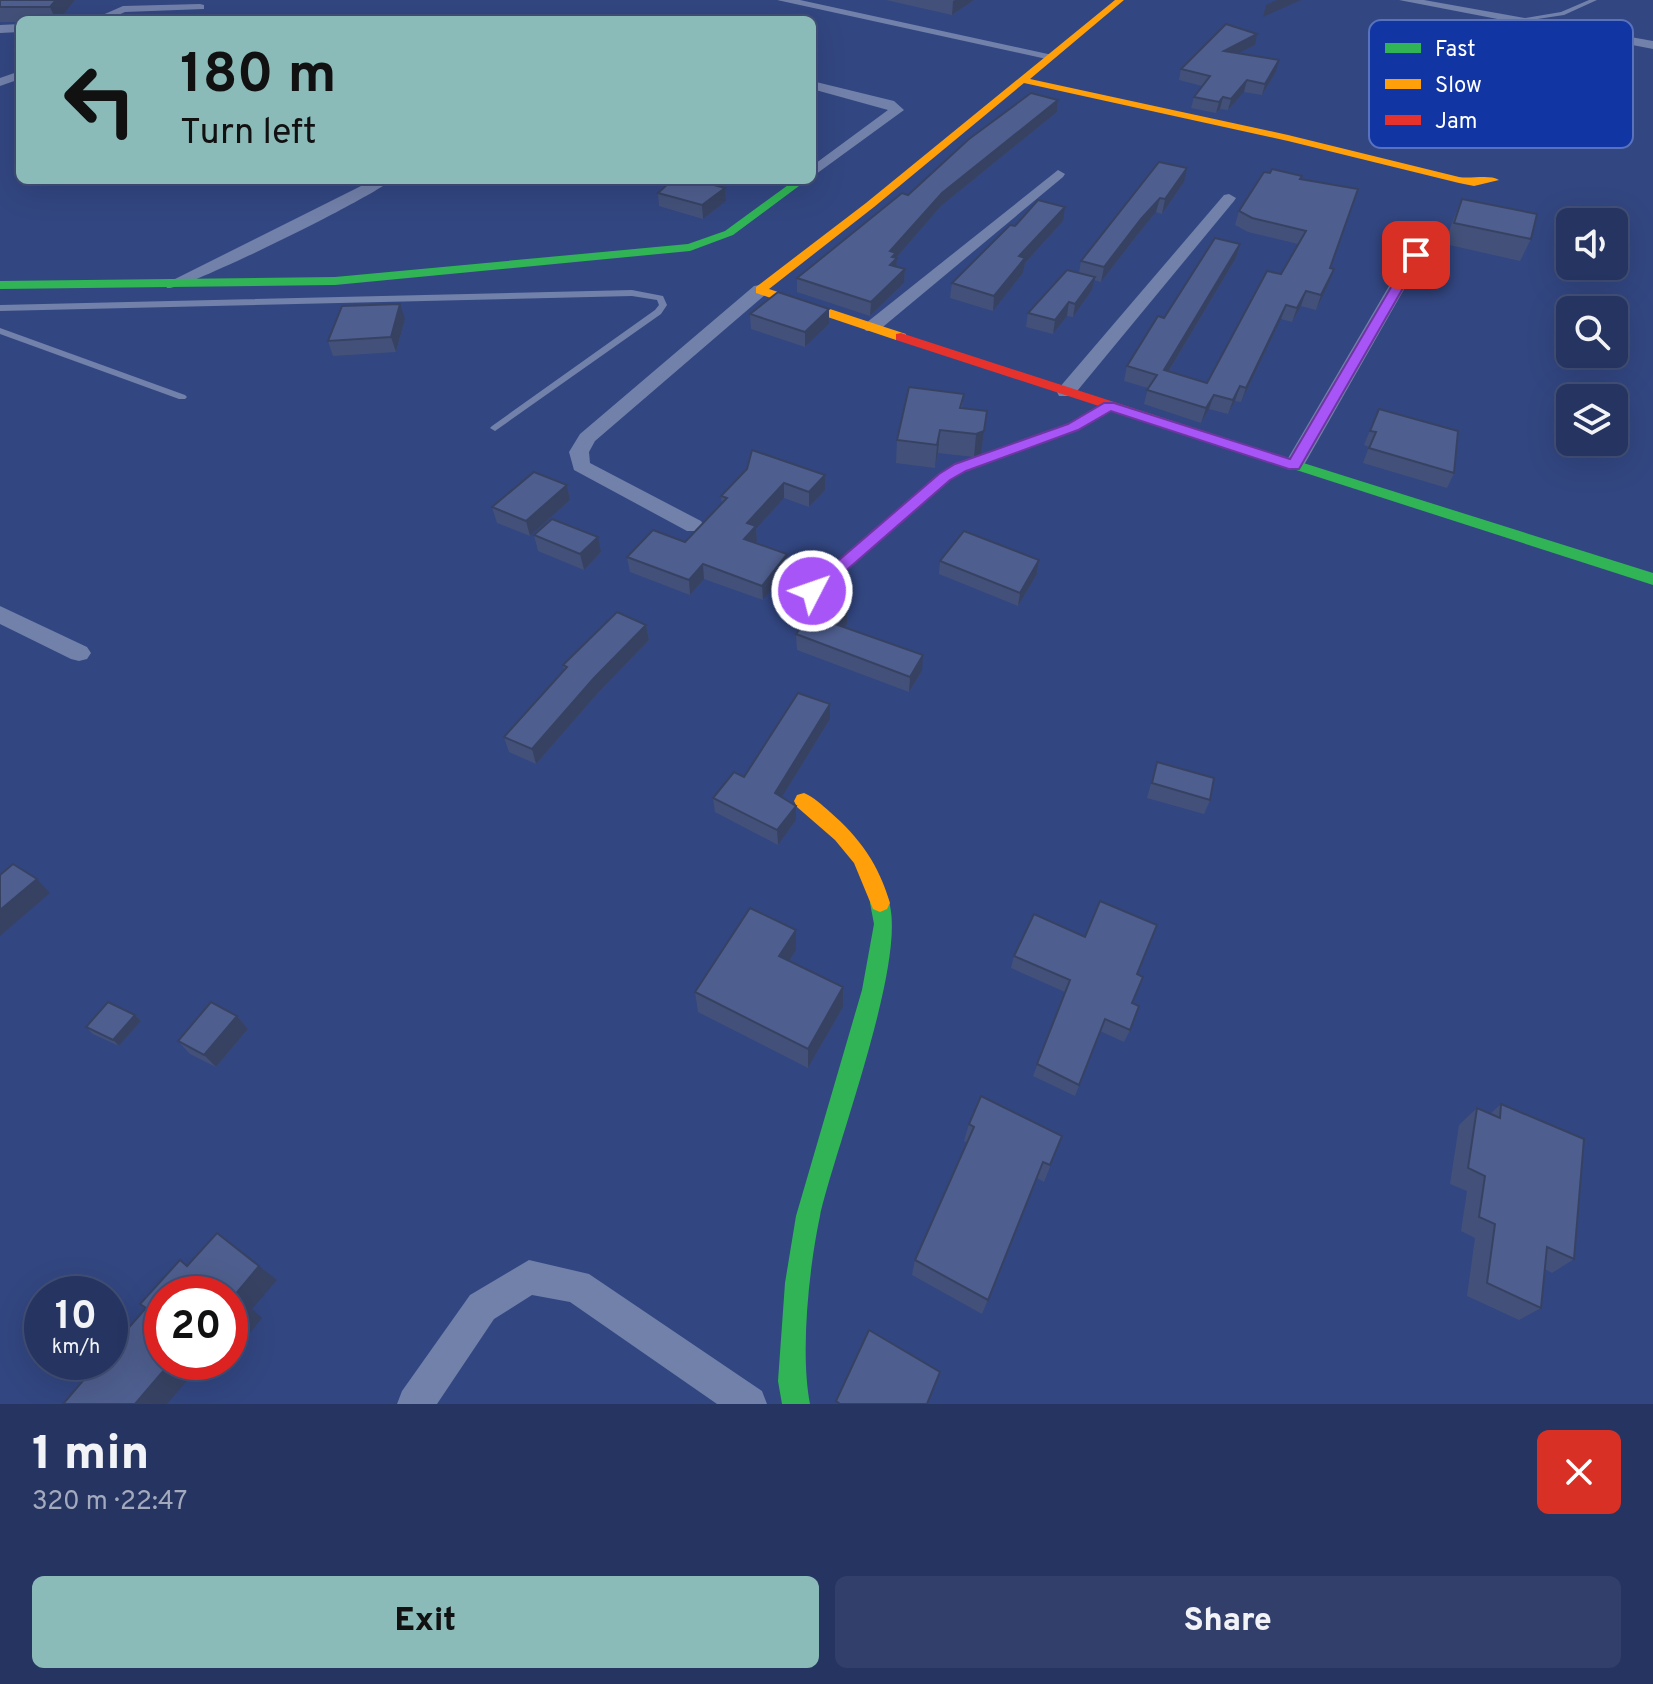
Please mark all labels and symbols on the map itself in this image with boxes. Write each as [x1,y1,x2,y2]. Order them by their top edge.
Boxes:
legend [1369,20,1633,148]
text: Fast [1435,37,1476,64]
text: Slow [1435,73,1482,100]
text: Jam [1435,109,1478,136]
pin [1382,221,1450,289]
position arrow [770,549,854,633]
speed limit sign: 20 [144,1276,248,1380]

